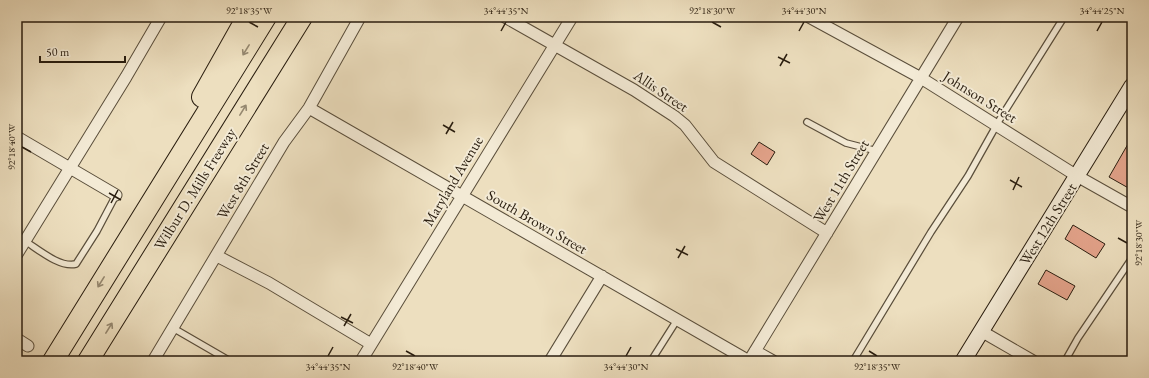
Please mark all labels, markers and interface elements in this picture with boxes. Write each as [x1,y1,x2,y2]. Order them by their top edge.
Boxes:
text: 92°18'35"W [226,4,273,17]
text: 34°44'35"N [484,4,529,17]
text: 92°18'30"W [689,4,736,17]
text: 34°44'30"N [782,4,827,17]
text: 34°44'25"N [1080,4,1125,17]
scale bar [40,38,125,64]
text: 50 m [46,44,70,60]
one-way arrow [241,44,249,56]
street label: Allis Street [629,65,693,116]
street label: Johnson Street [938,65,1021,127]
one-way arrow [240,104,248,116]
text: 92°18'40"W [5,123,18,170]
street label: Wilbur D. Mills Freeway [149,124,240,253]
street label: Maryland Avenue [418,132,487,229]
street label: West 11th Street [808,136,873,226]
street label: West 8th Street [212,139,273,223]
street label: West 12th Street [1015,179,1081,268]
street label: South Brown Street [484,185,591,258]
text: 92°18'30"W [1132,219,1145,266]
one-way arrow [97,276,105,288]
one-way arrow [105,322,113,334]
text: 34°44'35"N [306,360,351,373]
text: 92°18'40"W [392,360,439,373]
text: 34°44'30"N [604,360,649,373]
text: 92°18'35"W [854,360,901,373]

